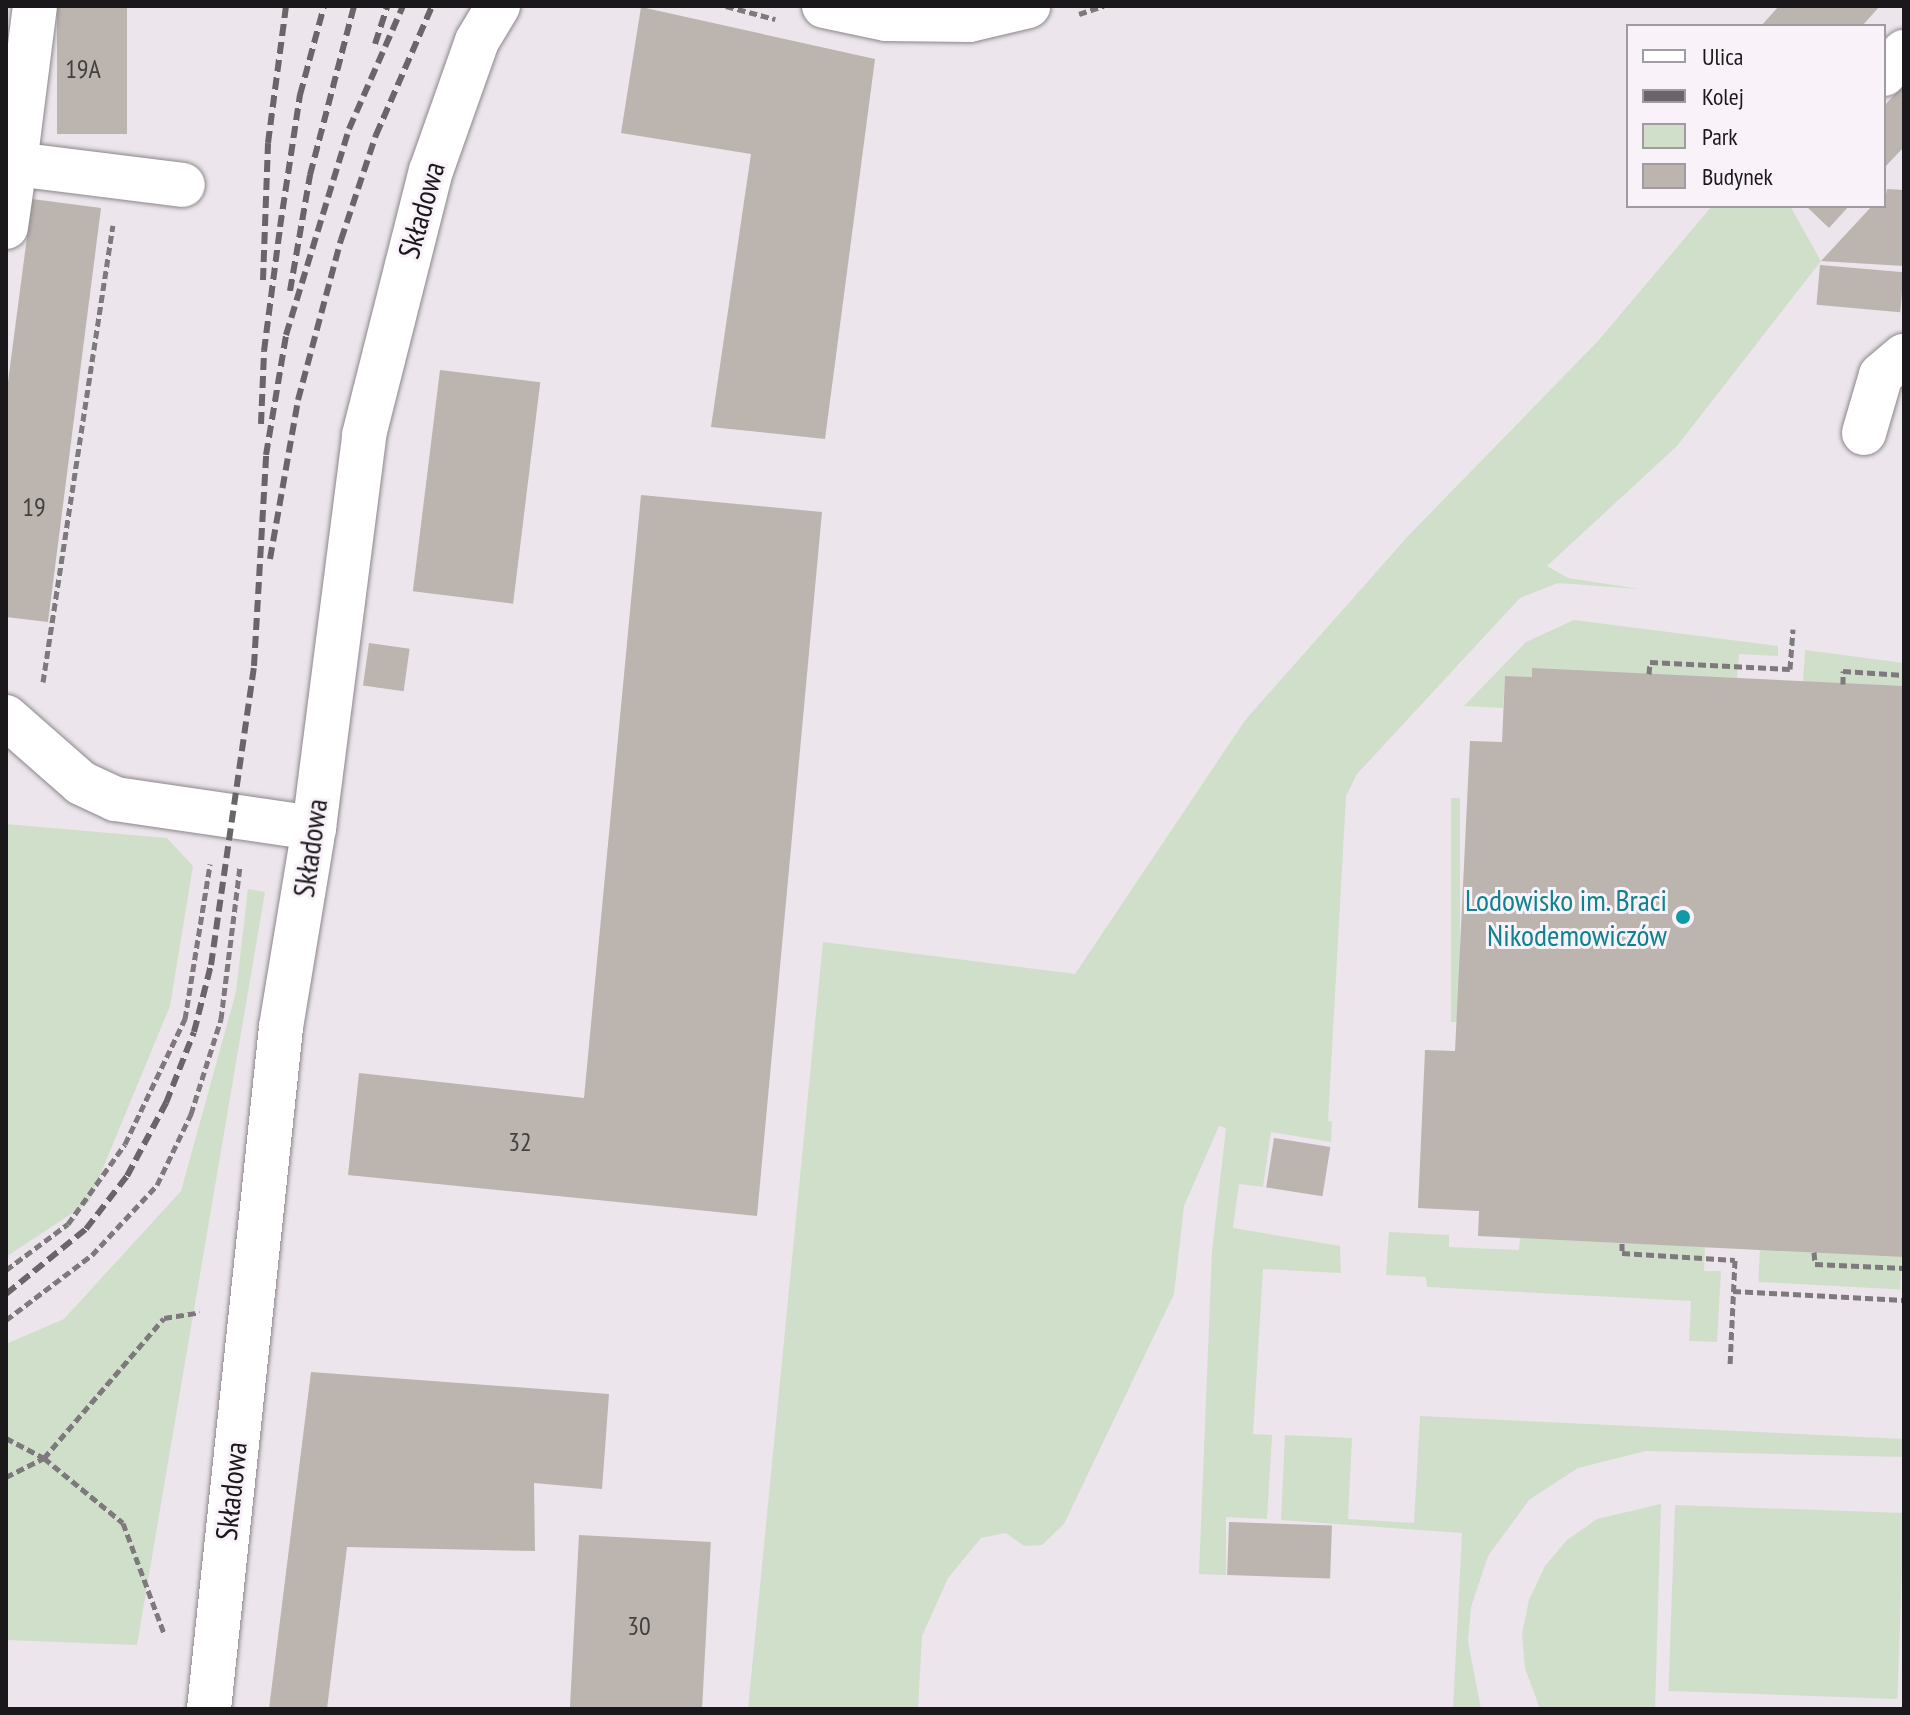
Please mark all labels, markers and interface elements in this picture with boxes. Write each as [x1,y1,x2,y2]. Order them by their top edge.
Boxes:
legend [1626,24,1886,208]
text: Ulica [1702,41,1743,72]
house number: 19A [65,53,101,85]
text: Kolej [1702,81,1744,112]
text: Park [1702,121,1738,152]
street label: Składowa [390,158,452,262]
text: Budynek [1702,161,1773,192]
house number: 19 [22,491,46,523]
street label: Składowa [285,797,335,899]
place label: Lodowisko im. Braci Nikodemowiczów [1463,882,1667,952]
marker: Lodowisko im. Braci Nikodemowiczów [1674,908,1692,926]
house number: 32 [508,1126,532,1158]
street label: Składowa [208,1440,254,1542]
house number: 30 [627,1610,651,1642]

